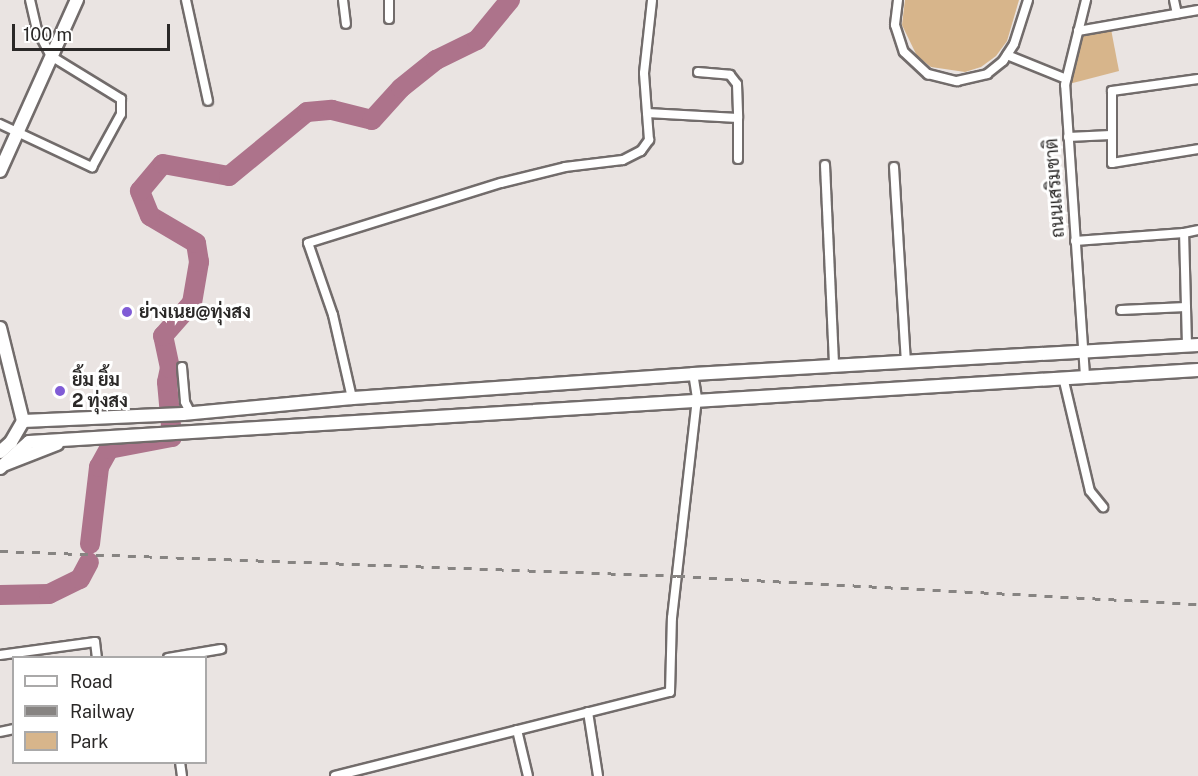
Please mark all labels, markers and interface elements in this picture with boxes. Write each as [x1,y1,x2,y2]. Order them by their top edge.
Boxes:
scale bar [15,12,172,50]
text: 100 m [23,24,72,45]
street label: ถนนเสริมชาติ [1041,137,1069,239]
place label: ย่างเนย@ทุ่งสง [139,301,251,323]
marker: ย่างเนย@ทุ่งสง [120,305,134,319]
place label: ยิ้ม ยิ้ม 2 ทุ่งสง [72,370,128,412]
marker: ยิ้ม ยิ้ม 2 ทุ่งสง [53,384,67,398]
legend [12,656,207,764]
text: Road [70,671,113,692]
text: Railway [70,701,135,722]
text: Park [70,731,108,752]

